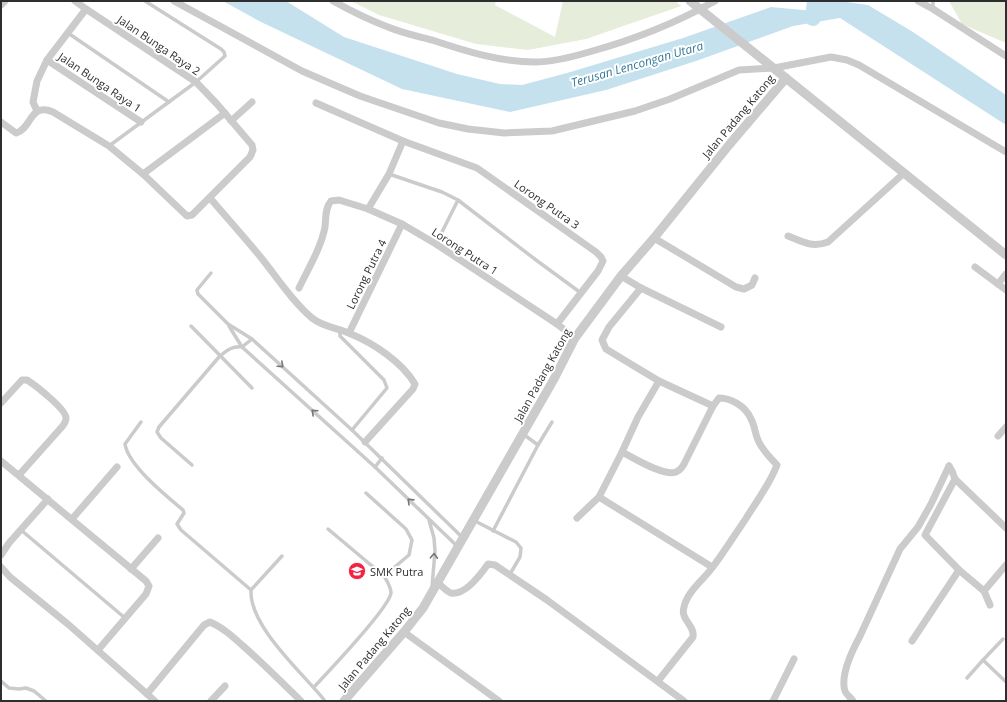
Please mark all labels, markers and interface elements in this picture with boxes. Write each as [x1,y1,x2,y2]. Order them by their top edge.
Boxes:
street label: Jalan Bunga Raya 2 [114,11,203,78]
water label: Terusan Lencongan Utara [569,37,705,91]
street label: Jalan Bunga Raya 1 [55,48,144,115]
street label: Jalan Padang Katong [698,71,777,162]
street label: Lorong Putra 3 [512,176,582,232]
street label: Lorong Putra 1 [429,224,501,278]
street label: Lorong Putra 4 [343,236,390,311]
street label: Jalan Padang Katong [510,326,574,425]
one-way arrow [276,360,283,367]
one-way arrow [312,410,319,417]
one-way arrow [407,498,415,505]
one-way arrow [430,553,439,559]
school or university icon: SMK Putra [347,561,367,581]
place label: SMK Putra [370,564,423,579]
street label: Jalan Padang Katong [334,603,413,694]

